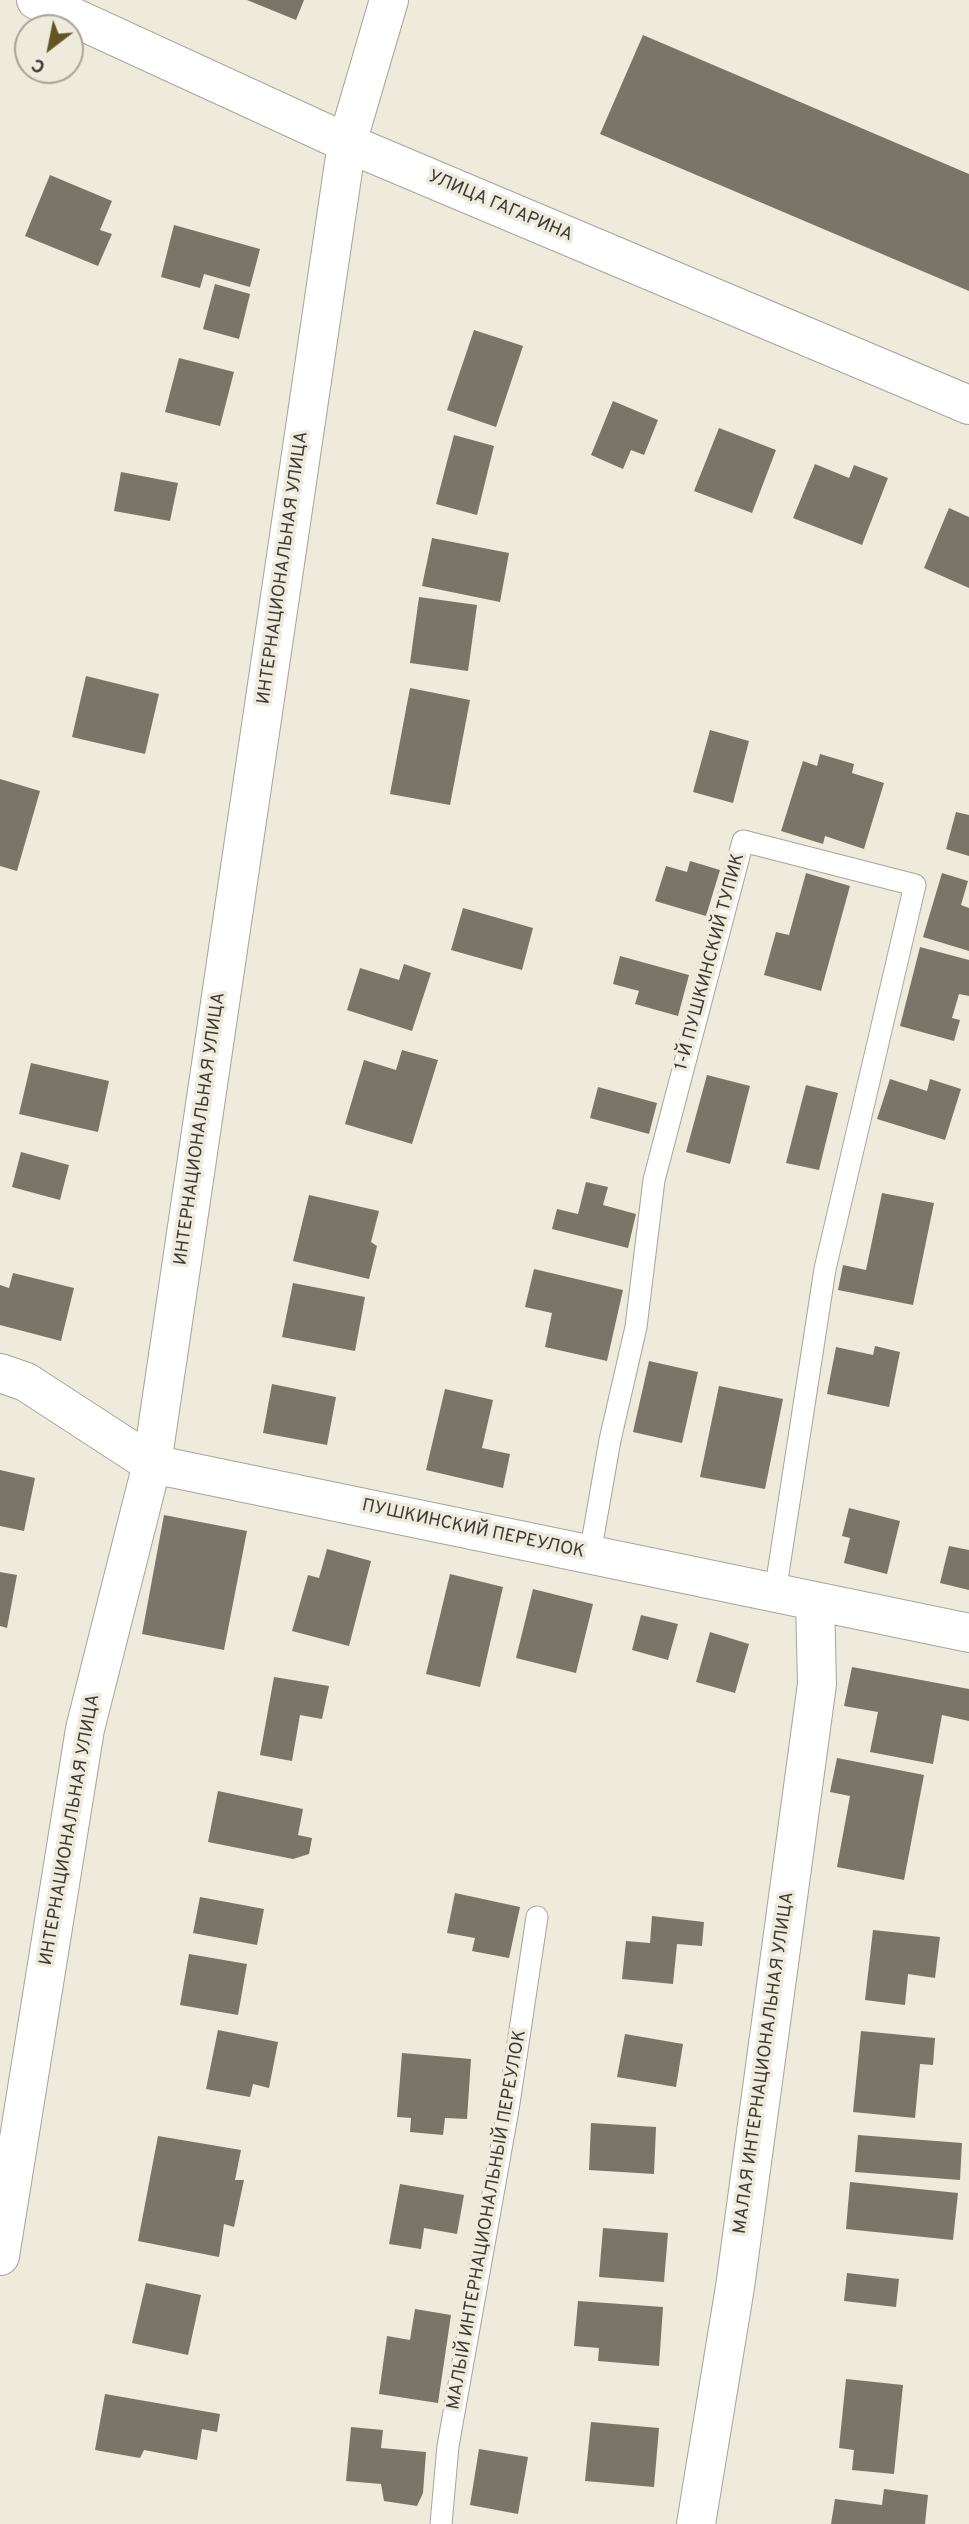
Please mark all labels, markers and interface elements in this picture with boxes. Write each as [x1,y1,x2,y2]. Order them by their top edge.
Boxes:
north arrow [14,14,84,84]
text: С [27,52,50,79]
street label: УЛИЦА ГАГАРИНА [424,167,576,247]
street label: ИНТЕРНАЦИОНАЛЬНАЯ УЛИЦА [254,430,314,706]
street label: 1-Й ПУШКИНСКИЙ ТУПИК [672,851,750,1073]
street label: ИНТЕРНАЦИОНАЛЬНАЯ УЛИЦА [171,991,231,1267]
street label: ПУШКИНСКИЙ ПЕРЕУЛОК [360,1496,586,1564]
street label: ИНТЕРНАЦИОНАЛЬНАЯ УЛИЦА [36,1693,106,1967]
street label: МАЛАЯ ИНТЕРНАЦИОНАЛЬНАЯ УЛИЦА [730,1891,800,2235]
street label: МАЛЫЙ ИНТЕРНАЦИОНАЛЬНЫЙ ПЕРЕУЛОК [444,2028,532,2412]

